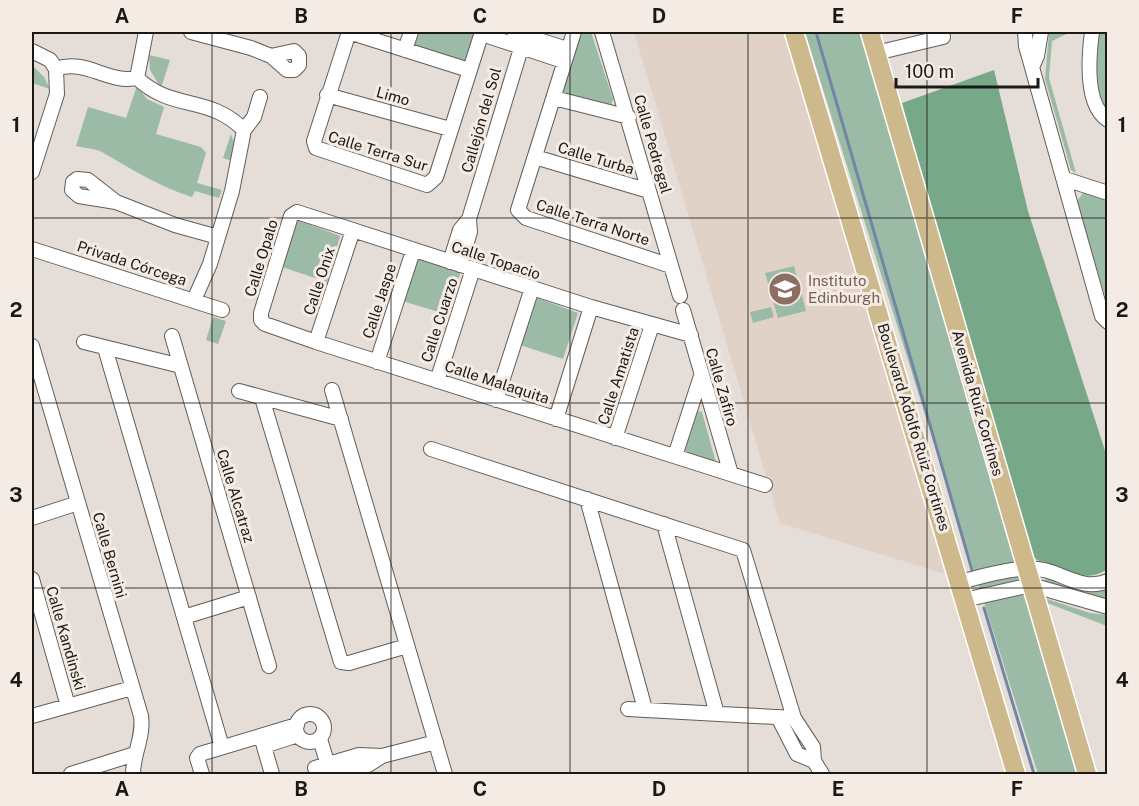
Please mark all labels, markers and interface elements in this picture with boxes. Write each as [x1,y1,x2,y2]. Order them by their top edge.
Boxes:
text: A [115,4,129,28]
text: B [294,4,308,28]
text: C [473,4,487,28]
text: D [652,4,666,28]
text: E [832,4,844,28]
text: F [1011,4,1023,28]
scale bar [896,51,1038,89]
text: 100 m [905,61,954,82]
street label: Callejón del Sol [458,65,504,175]
street label: Limo [374,83,412,109]
street label: Calle Pedregal [631,93,675,195]
text: 1 [12,113,20,137]
text: 1 [1118,113,1126,137]
street label: Calle Terra Sur [326,128,430,174]
street label: Calle Turba [556,138,636,178]
street label: Calle Terra Norte [534,196,652,248]
street label: Calle Opalo [241,217,281,299]
street label: Privada Córcega [75,237,189,289]
street label: Calle Topacio [449,238,543,282]
street label: Calle Onix [300,245,338,317]
street label: Calle Jaspe [359,261,399,341]
school or university icon: Instituto Edinburgh [767,271,803,307]
place label: Instituto Edinburgh [808,272,880,306]
street label: Calle Cuarzo [417,276,461,364]
text: 2 [10,298,22,322]
text: 2 [1116,298,1128,322]
street label: Boulevard Adolfo Ruiz Cortines [874,321,954,533]
street label: Calle Amatista [594,325,642,427]
street label: Avenida Ruiz Cortines [949,328,1007,478]
street label: Calle Zafiro [703,346,741,428]
street label: Calle Malaquita [443,357,551,407]
street label: Calle Alcatraz [214,447,258,545]
text: 3 [9,483,23,507]
text: 3 [1115,483,1129,507]
street label: Calle Bernini [90,510,130,600]
street label: Calle Kandinski [43,584,89,692]
text: 4 [9,668,23,692]
text: 4 [1115,668,1129,692]
text: A [115,777,129,801]
text: B [294,777,308,801]
text: C [473,777,487,801]
text: D [652,777,666,801]
text: E [832,777,844,801]
text: F [1011,777,1023,801]

